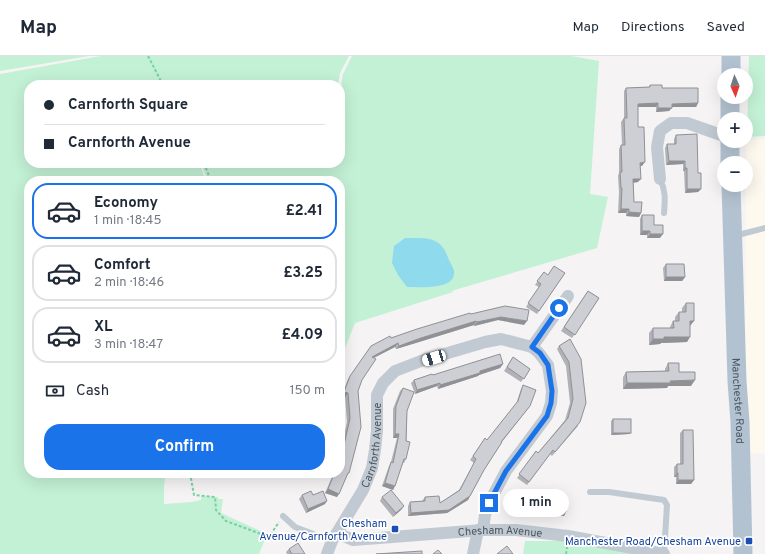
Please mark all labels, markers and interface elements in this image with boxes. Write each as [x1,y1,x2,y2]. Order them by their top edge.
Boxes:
text: Map [20,16,57,40]
text: Map [573,19,599,36]
text: Directions [621,19,685,36]
text: Saved [707,19,745,36]
north arrow [717,68,753,104]
map controls [717,68,753,192]
text: Carnforth Square [68,96,188,115]
button: + [717,112,753,148]
text: Carnforth Avenue [68,134,191,153]
button: − [717,156,753,192]
icon: car [46,193,82,229]
text: Economy [94,194,158,213]
text: £2.41 [285,202,323,221]
text: 1 min · 18:45 [94,213,162,229]
icon: car [46,255,82,291]
text: Comfort [94,256,151,275]
text: £3.25 [283,264,323,283]
text: 2 min · 18:46 [94,275,164,291]
route start [550,299,568,317]
icon: car [46,317,82,353]
text: XL [94,318,112,337]
text: £4.09 [282,326,323,345]
text: 3 min · 18:47 [94,337,163,353]
car [421,349,447,367]
street label: Manchester Road [728,358,746,444]
icon: cash [44,380,66,402]
text: Cash [76,382,109,401]
text: 150 m [290,383,325,399]
street label: Carnforth Avenue [359,402,385,490]
button: Confirm [44,424,325,470]
callout: 1 min [503,489,569,517]
route end [480,494,498,512]
text: 1 min [520,495,552,511]
place label: Chesham Avenue/Carnforth Avenue [259,517,387,544]
marker: Chesham Avenue/Carnforth Avenue [390,524,400,534]
street label: Chesham Avenue [457,524,543,541]
place label: Manchester Road/Chesham Avenue [565,535,741,549]
marker: Manchester Road/Chesham Avenue [744,536,754,546]

